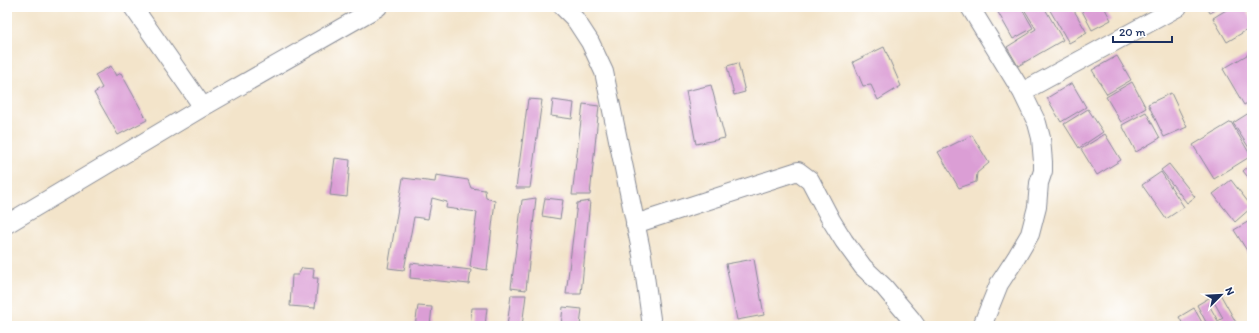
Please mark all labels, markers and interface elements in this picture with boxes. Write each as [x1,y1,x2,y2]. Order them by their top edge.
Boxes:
scale bar [1113,18,1172,44]
text: 20 m [1119,25,1146,39]
north arrow [1201,275,1241,315]
text: N [1222,285,1237,297]

